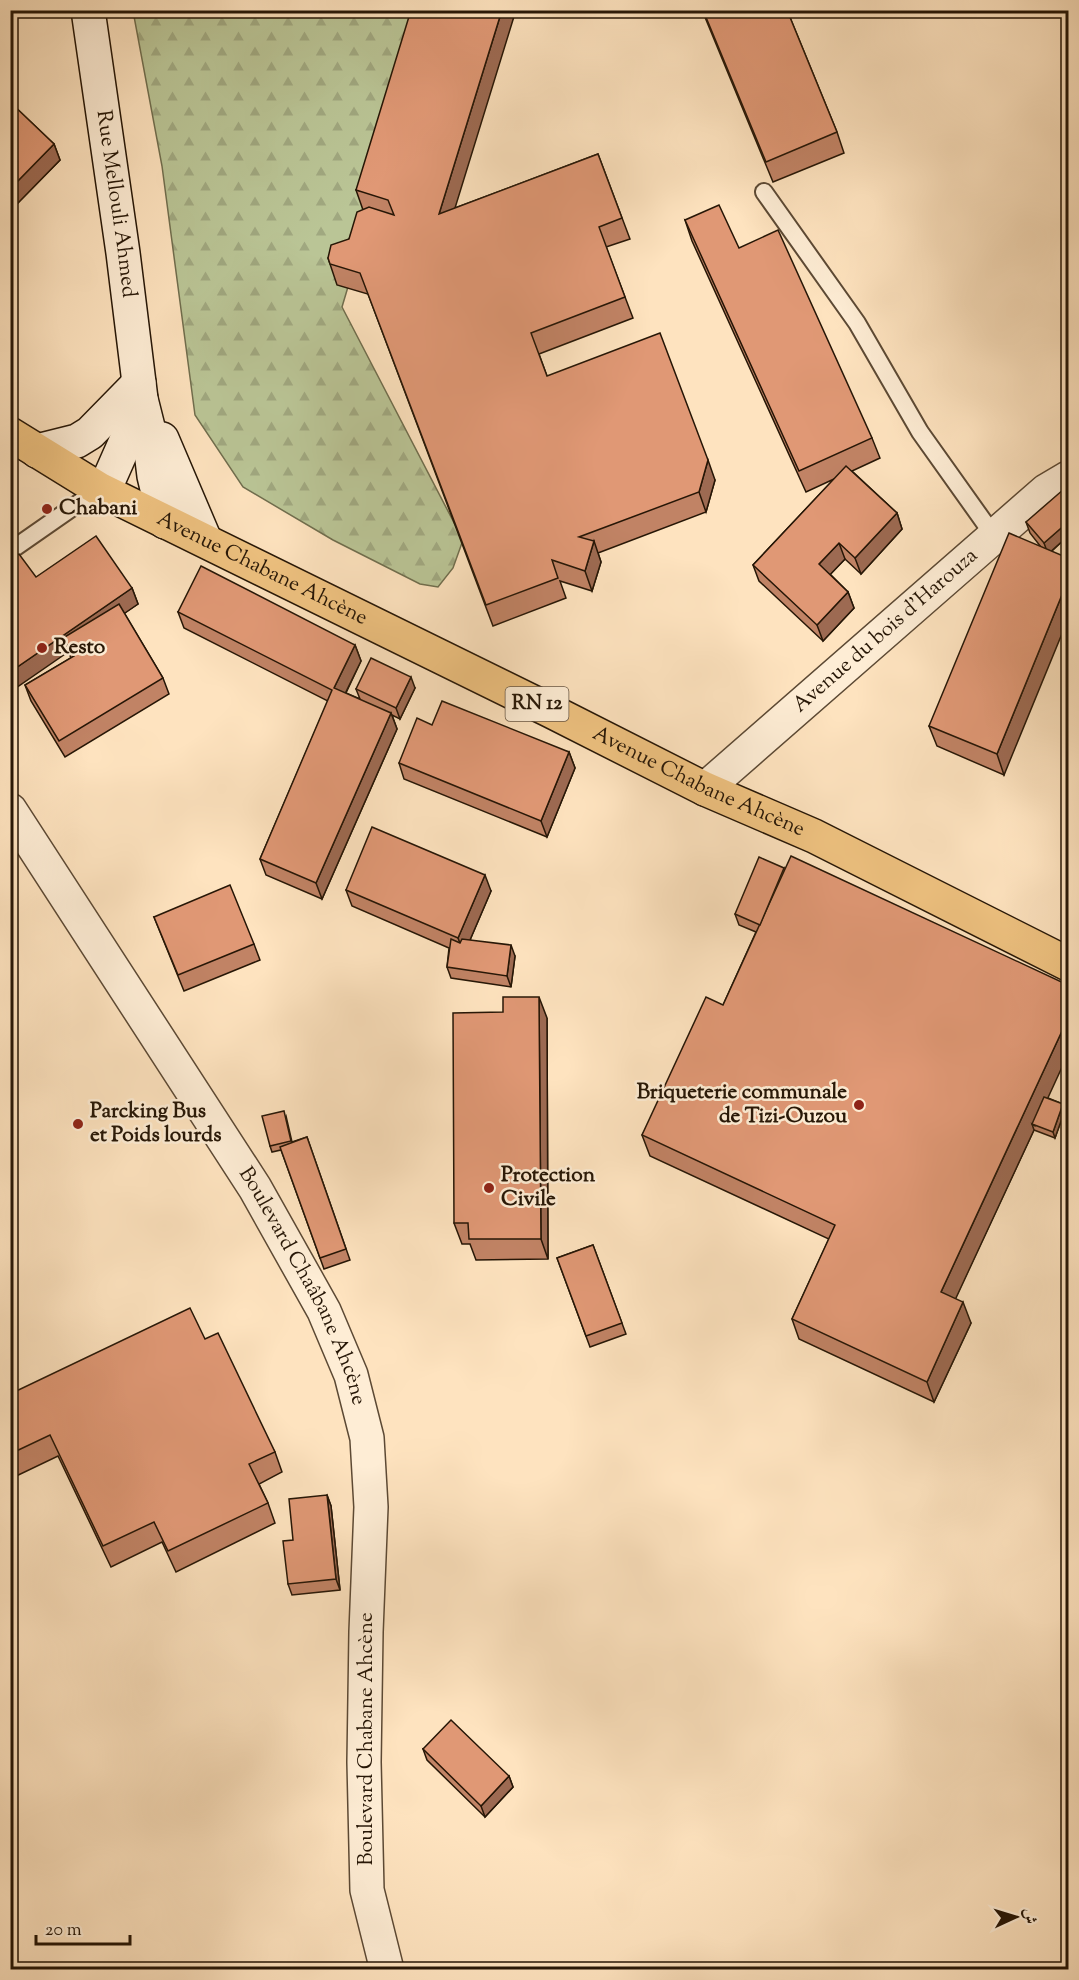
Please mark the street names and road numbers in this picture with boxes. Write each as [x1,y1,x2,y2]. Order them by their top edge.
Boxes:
street label: Rue Mellouli Ahmed [88,108,143,300]
street label: Avenue Chabane Ahcène [151,504,372,633]
street label: Avenue du bois d'Harouza [787,542,985,720]
road number: RN 12 [506,687,568,721]
street label: Avenue Chabane Ahcène [587,719,809,845]
street label: Boulevard Chaâbane Ahcène [230,1161,373,1408]
street label: Boulevard Chabane Ahcène [352,1612,382,1866]

